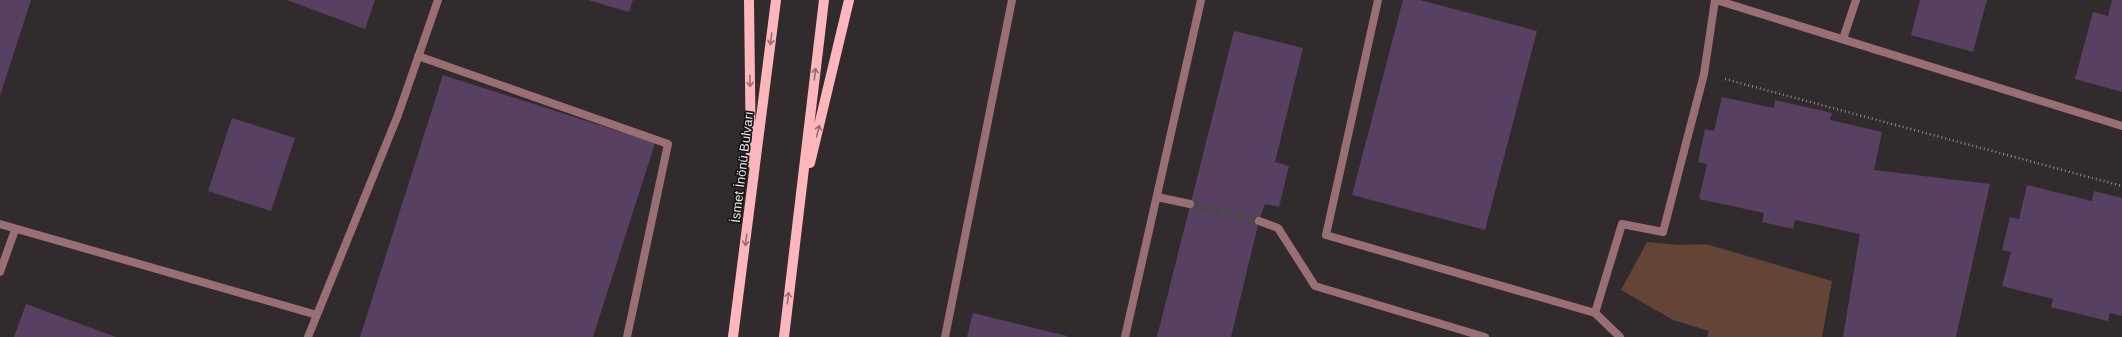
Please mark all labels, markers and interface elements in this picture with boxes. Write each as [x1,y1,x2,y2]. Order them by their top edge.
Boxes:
one-way arrow [768,32,775,45]
one-way arrow [812,68,819,81]
one-way arrow [746,74,754,87]
street label: İsmet İnönü Bulvarı [728,111,756,223]
one-way arrow [814,125,822,138]
one-way arrow [742,233,750,246]
one-way arrow [784,292,792,305]

